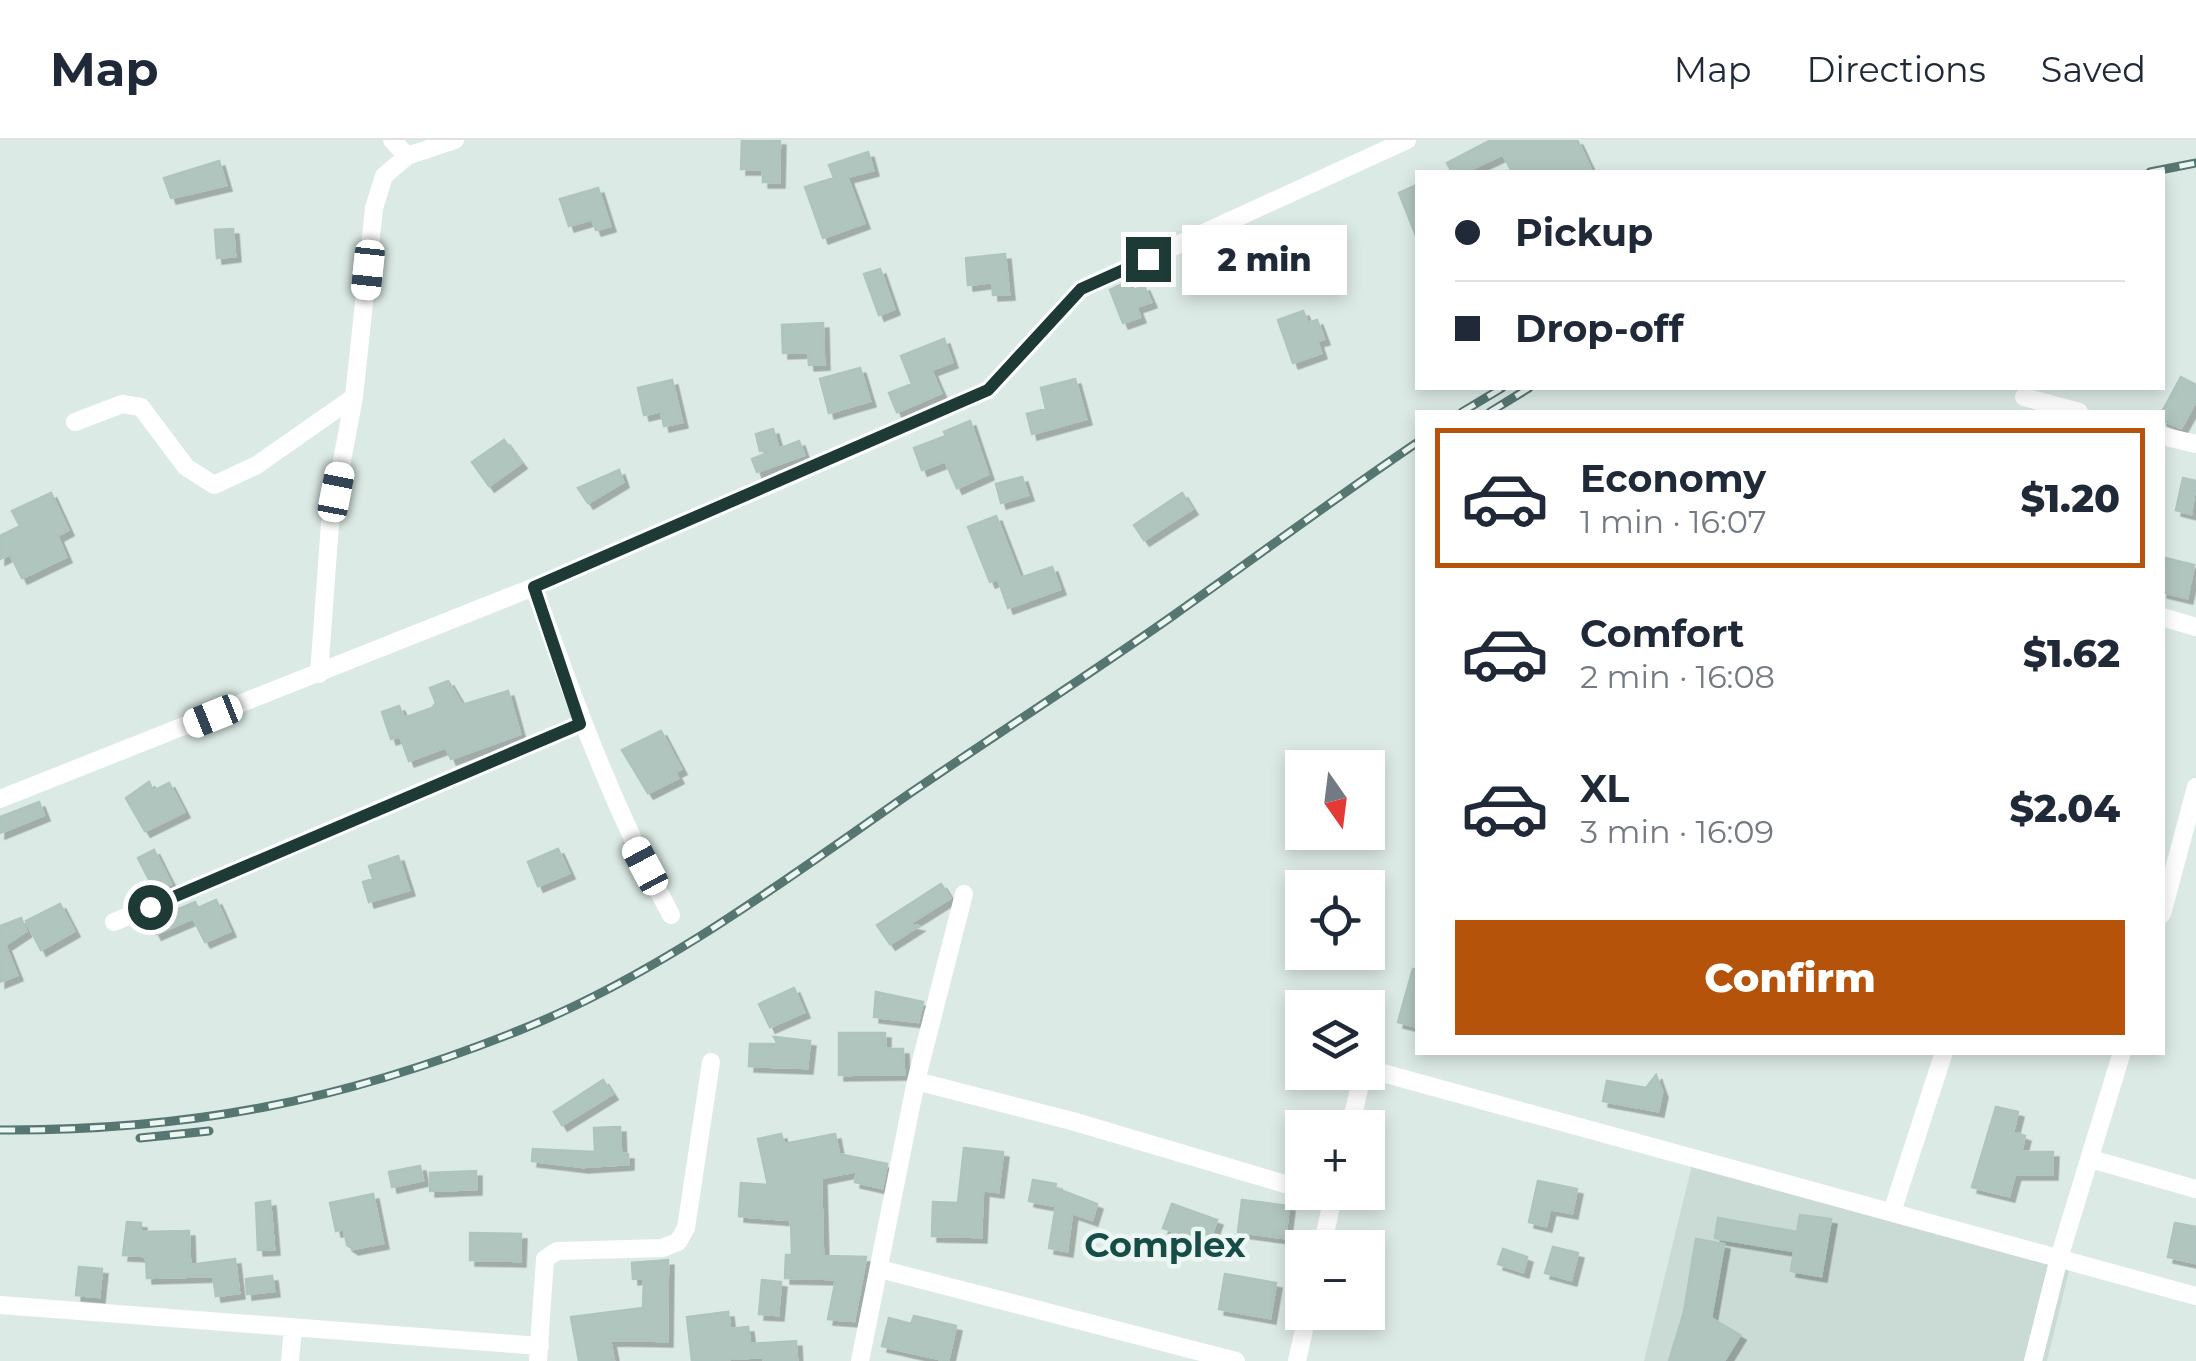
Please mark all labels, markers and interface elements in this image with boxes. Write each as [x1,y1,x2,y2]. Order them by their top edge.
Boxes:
text: Map [50,40,159,98]
text: Map [1674,48,1752,91]
text: Directions [1807,48,1986,91]
text: Saved [2041,48,2146,91]
text: Pickup [1515,209,1653,256]
callout: 2 min [1183,224,1348,294]
route end [1126,237,1171,282]
car [350,239,386,301]
text: 2 min [1217,240,1312,279]
text: Drop-off [1515,305,1684,352]
icon: car [1460,453,1550,543]
text: Economy [1580,455,1766,502]
car [316,460,356,524]
text: $1.20 [2020,475,2120,522]
text: 1 min · 16:07 [1580,502,1767,541]
icon: car [1460,608,1550,698]
text: Comfort [1580,610,1744,657]
text: $1.62 [2023,630,2120,677]
text: 2 min · 16:08 [1580,657,1775,696]
car [180,691,246,741]
north arrow [1285,750,1385,850]
map controls [1285,750,1385,1330]
icon: car [1460,763,1550,853]
text: XL [1580,765,1629,812]
text: $2.04 [2009,785,2120,832]
text: 3 min · 16:09 [1580,812,1774,851]
car [618,832,672,900]
button: locate [1285,870,1385,970]
route start [128,885,173,930]
button: Confirm [1455,920,2125,1035]
button: layers [1285,990,1385,1090]
button: + [1285,1110,1385,1210]
district label: Complex [1084,1223,1246,1266]
button: − [1285,1230,1385,1330]

